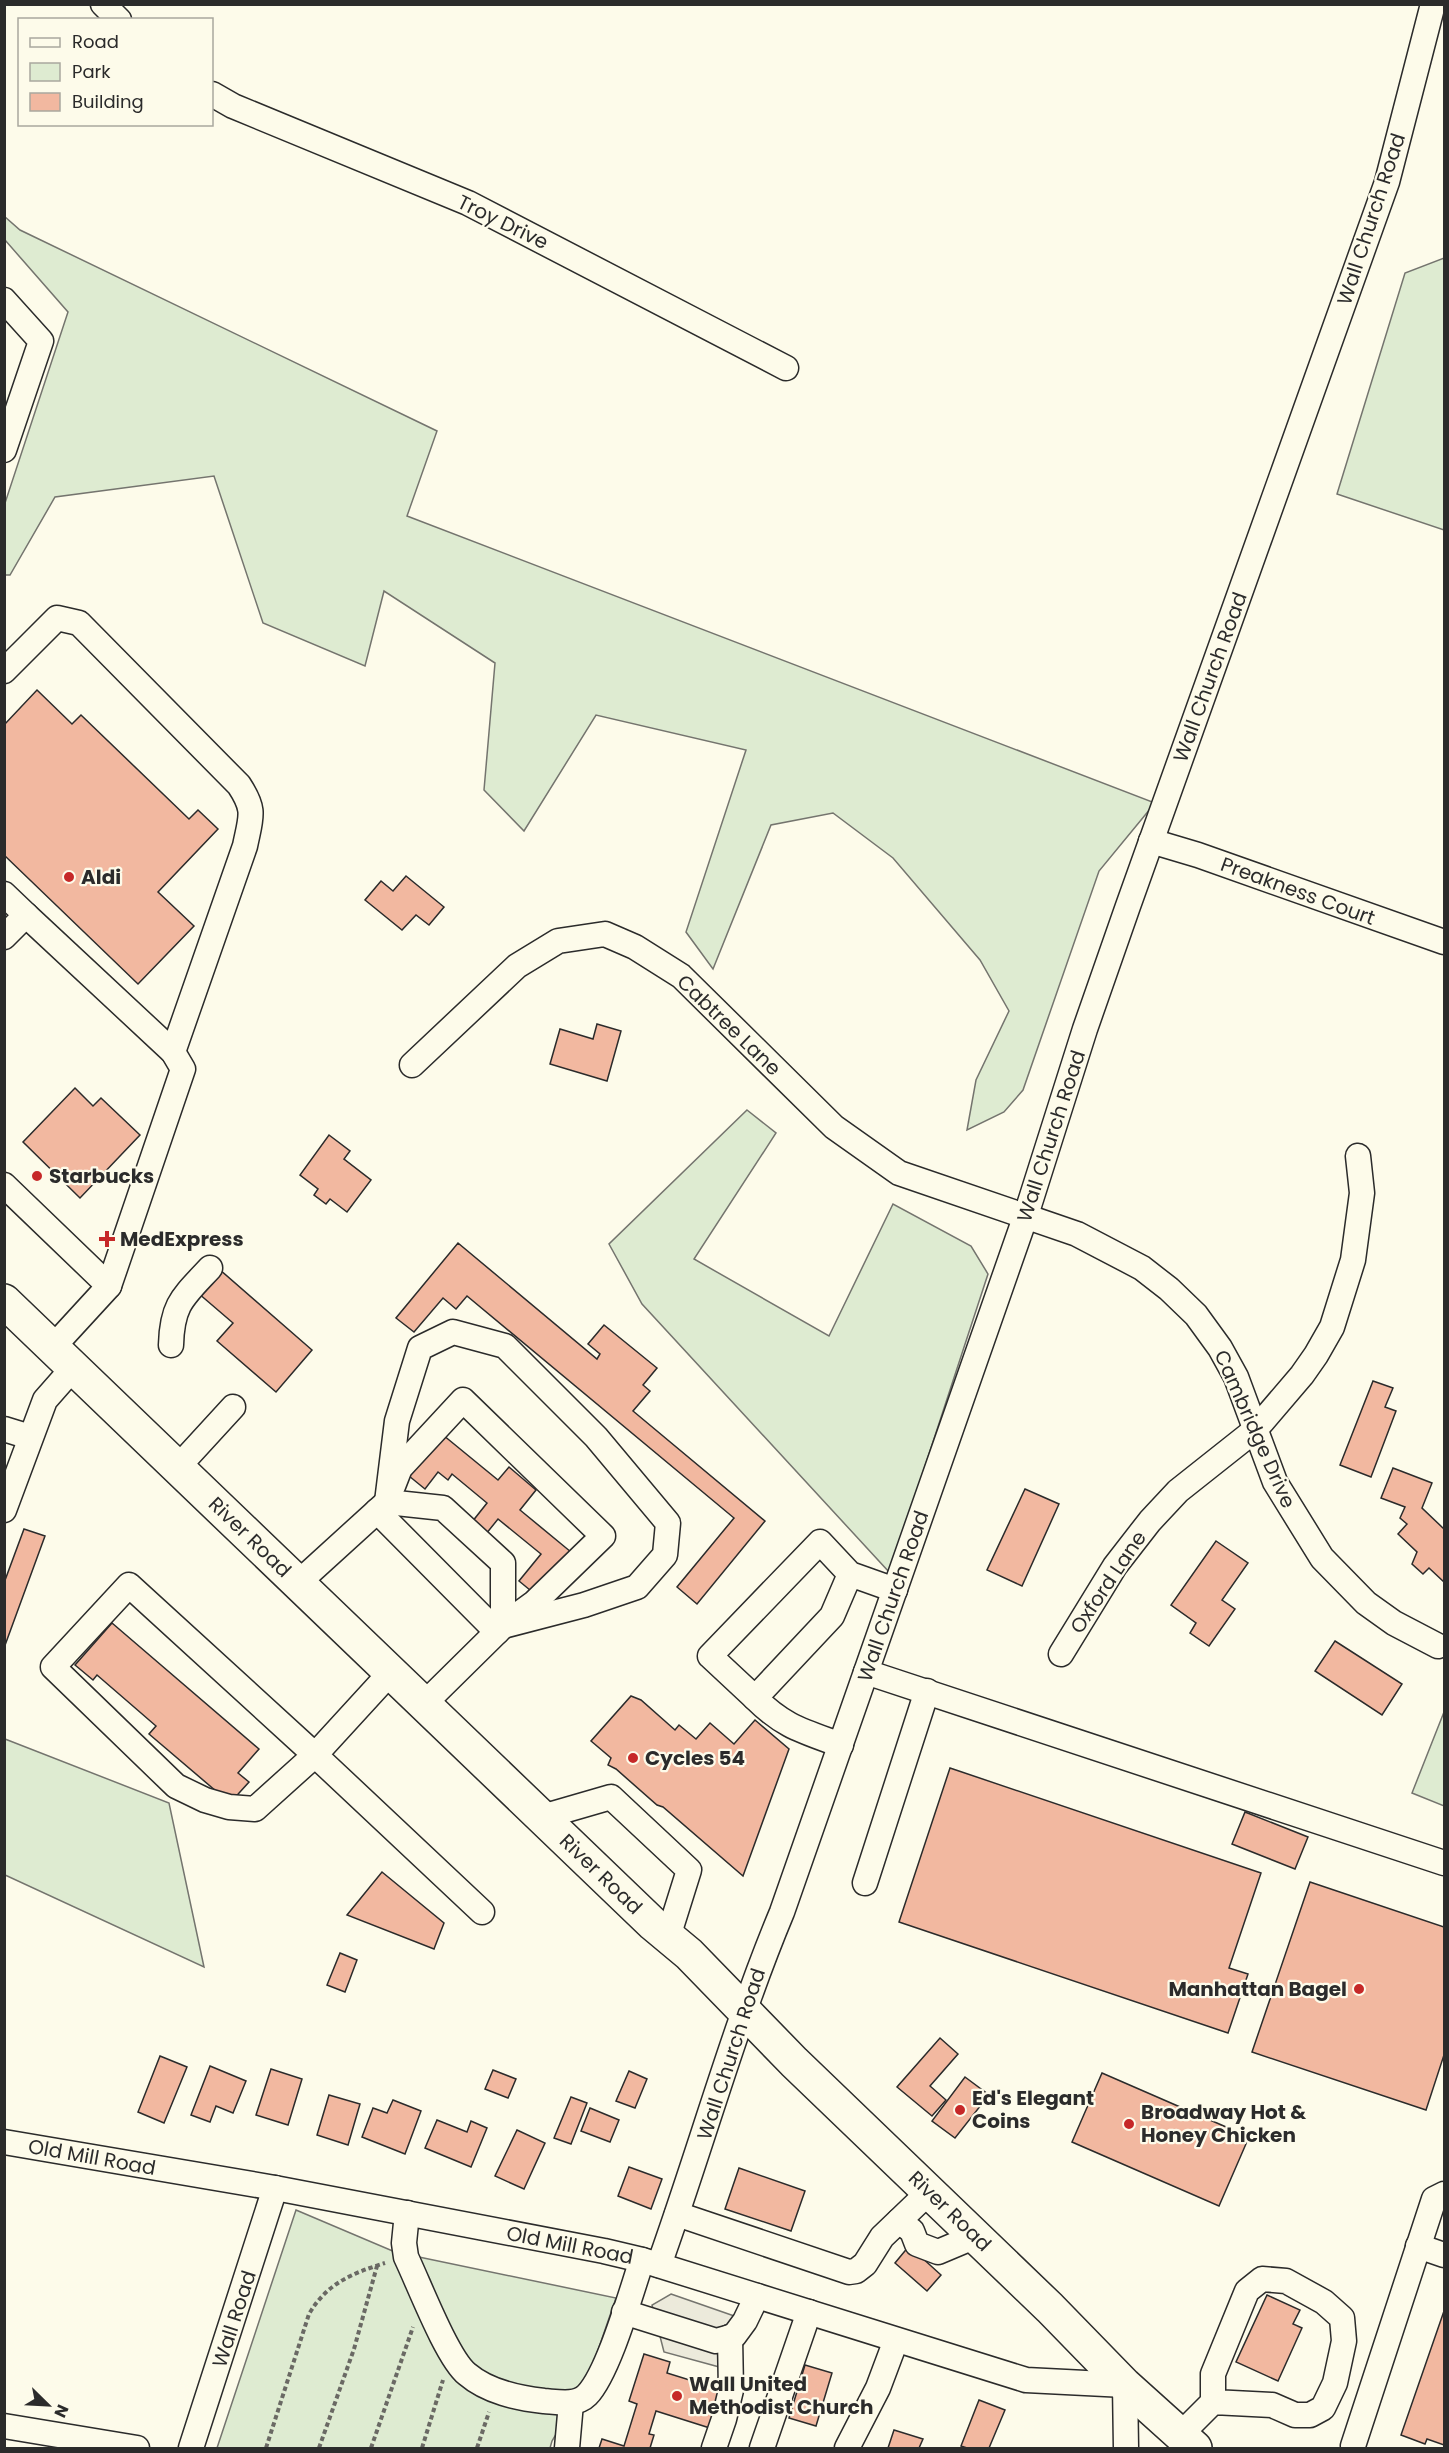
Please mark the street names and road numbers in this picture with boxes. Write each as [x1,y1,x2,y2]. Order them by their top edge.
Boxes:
street label: Wall Church Road [1330,130,1412,308]
street label: Troy Drive [453,188,553,256]
street label: Wall Church Road [1166,588,1254,766]
street label: Preakness Court [1217,850,1379,932]
street label: Cabtree Lane [671,968,787,1082]
street label: Wall Church Road [1010,1047,1092,1225]
street label: Cambridge Drive [1208,1345,1302,1513]
street label: River Road [202,1490,298,1584]
street label: Wall Church Road [851,1507,935,1685]
street label: Oxford Lane [1063,1525,1153,1639]
street label: River Road [553,1827,649,1921]
street label: Wall Church Road [690,1965,772,2143]
street label: Old Mill Road [26,2132,158,2182]
street label: River Road [902,2164,998,2258]
street label: Old Mill Road [504,2219,636,2271]
street label: Wall Road [205,2267,263,2371]

